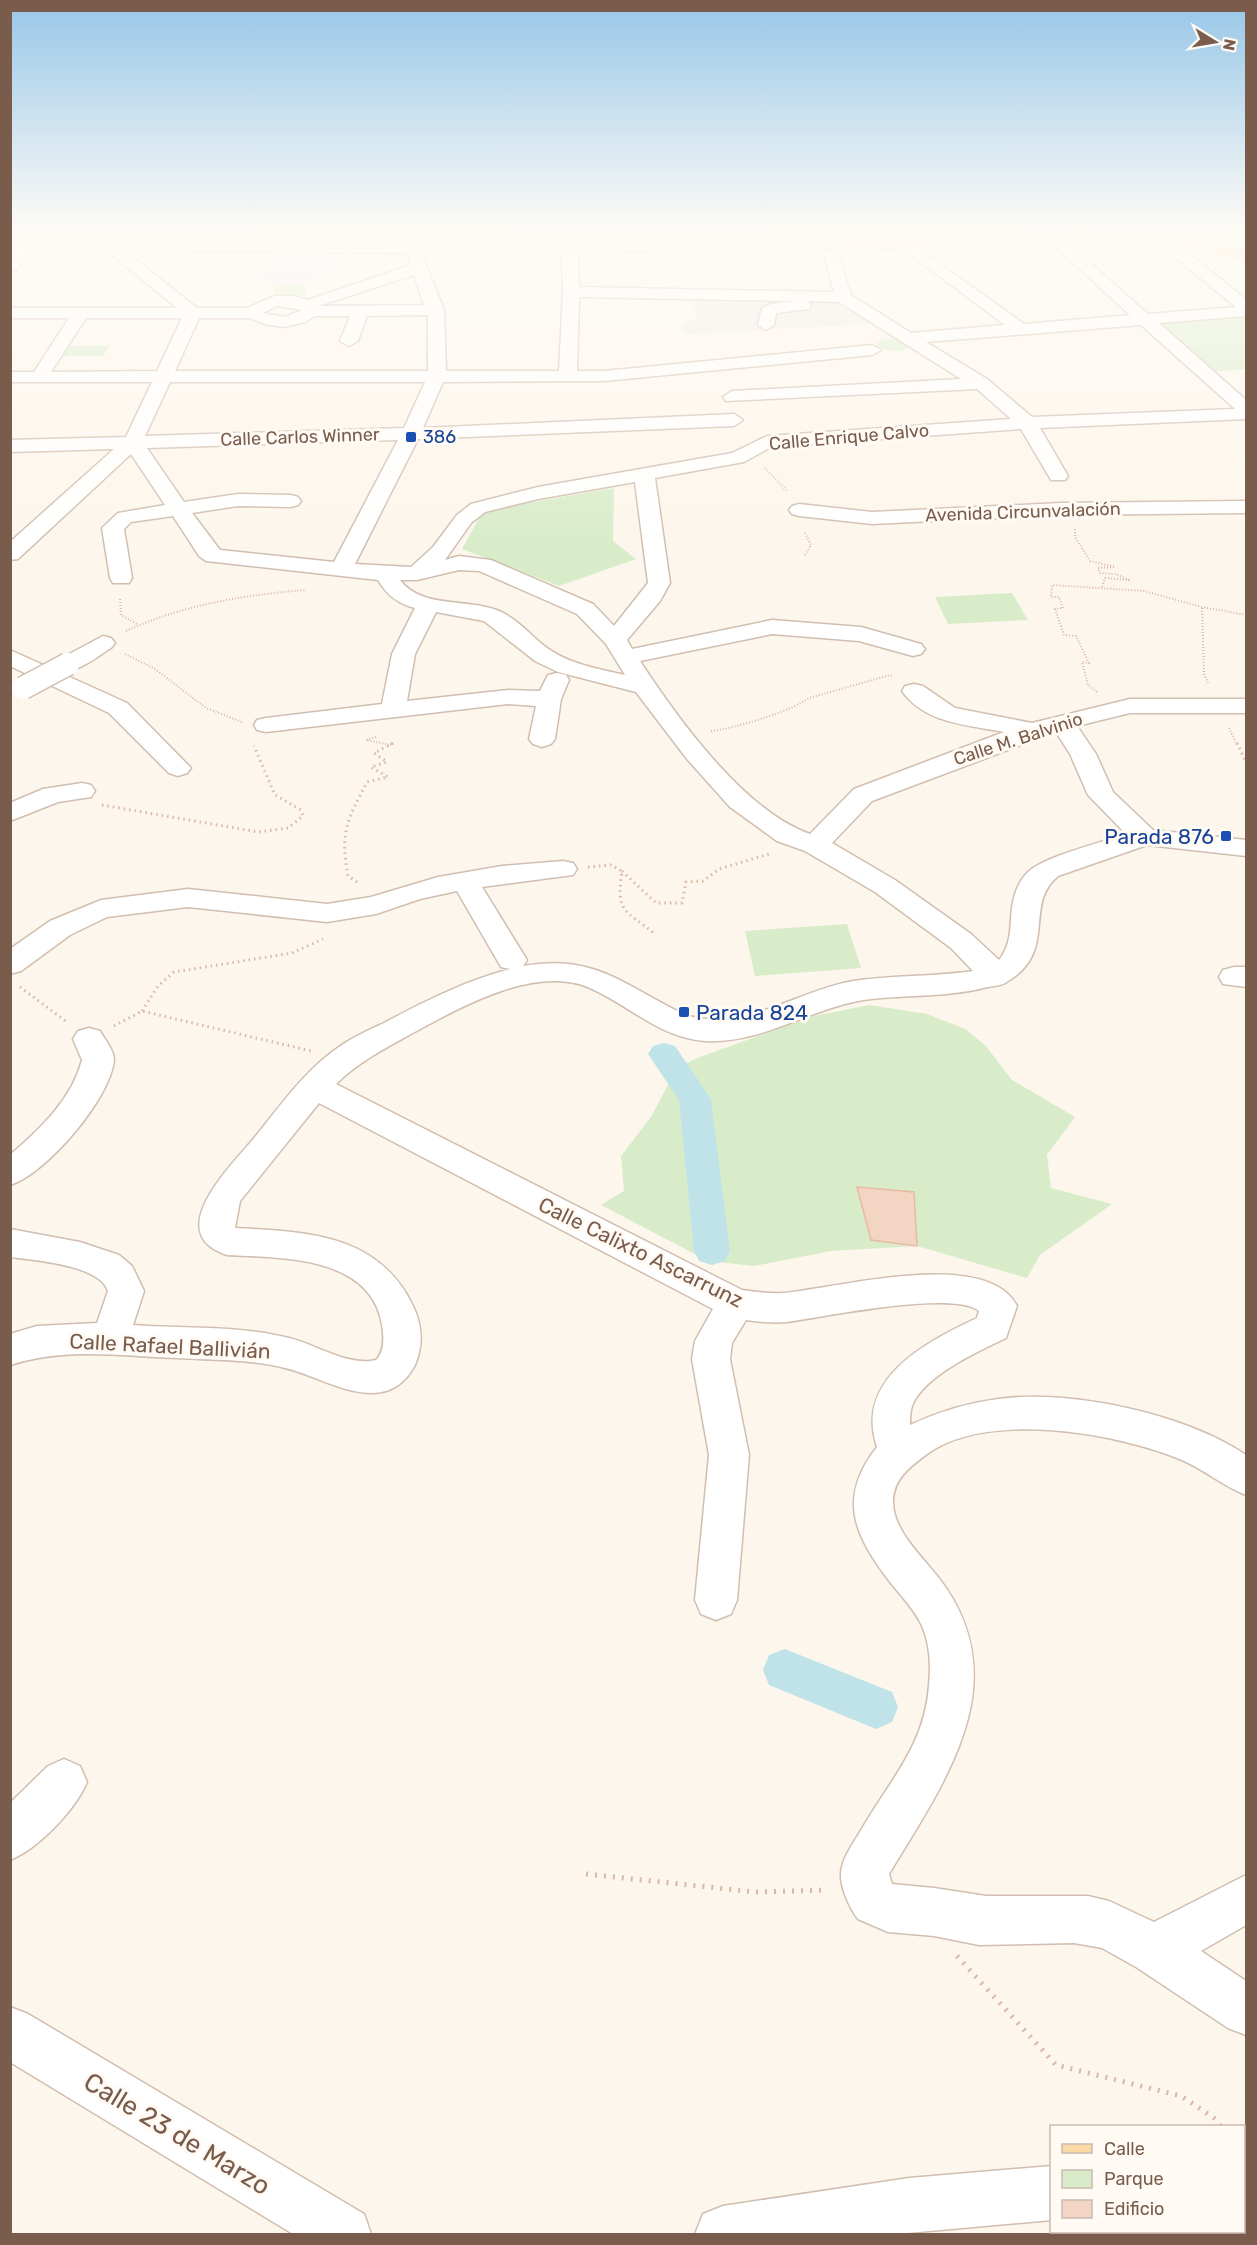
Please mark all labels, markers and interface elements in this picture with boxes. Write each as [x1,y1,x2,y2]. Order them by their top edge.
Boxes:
north arrow [1185,12,1245,72]
text: N [1219,37,1240,52]
street label: Calle Enrique Calvo [768,419,930,455]
street label: Calle Carlos Winner [220,423,380,451]
place label: 386 [423,426,456,448]
marker: 386 [404,430,418,444]
street label: Avenida Circunvalación [925,498,1121,526]
street label: Calle M. Balvinio [951,708,1085,770]
place label: Parada 876 [1104,824,1214,849]
marker: Parada 876 [1219,829,1233,843]
place label: Parada 824 [696,1000,808,1025]
marker: Parada 824 [677,1005,691,1019]
street label: Calle Calixto Ascarrunz [535,1192,747,1312]
street label: Calle Rafael Ballivián [69,1328,271,1364]
street label: Calle 23 de Marzo [78,2066,276,2202]
legend [1050,2125,1245,2233]
text: Calle [1104,2138,1145,2160]
text: Parque [1104,2168,1164,2190]
text: Edificio [1104,2198,1164,2220]

